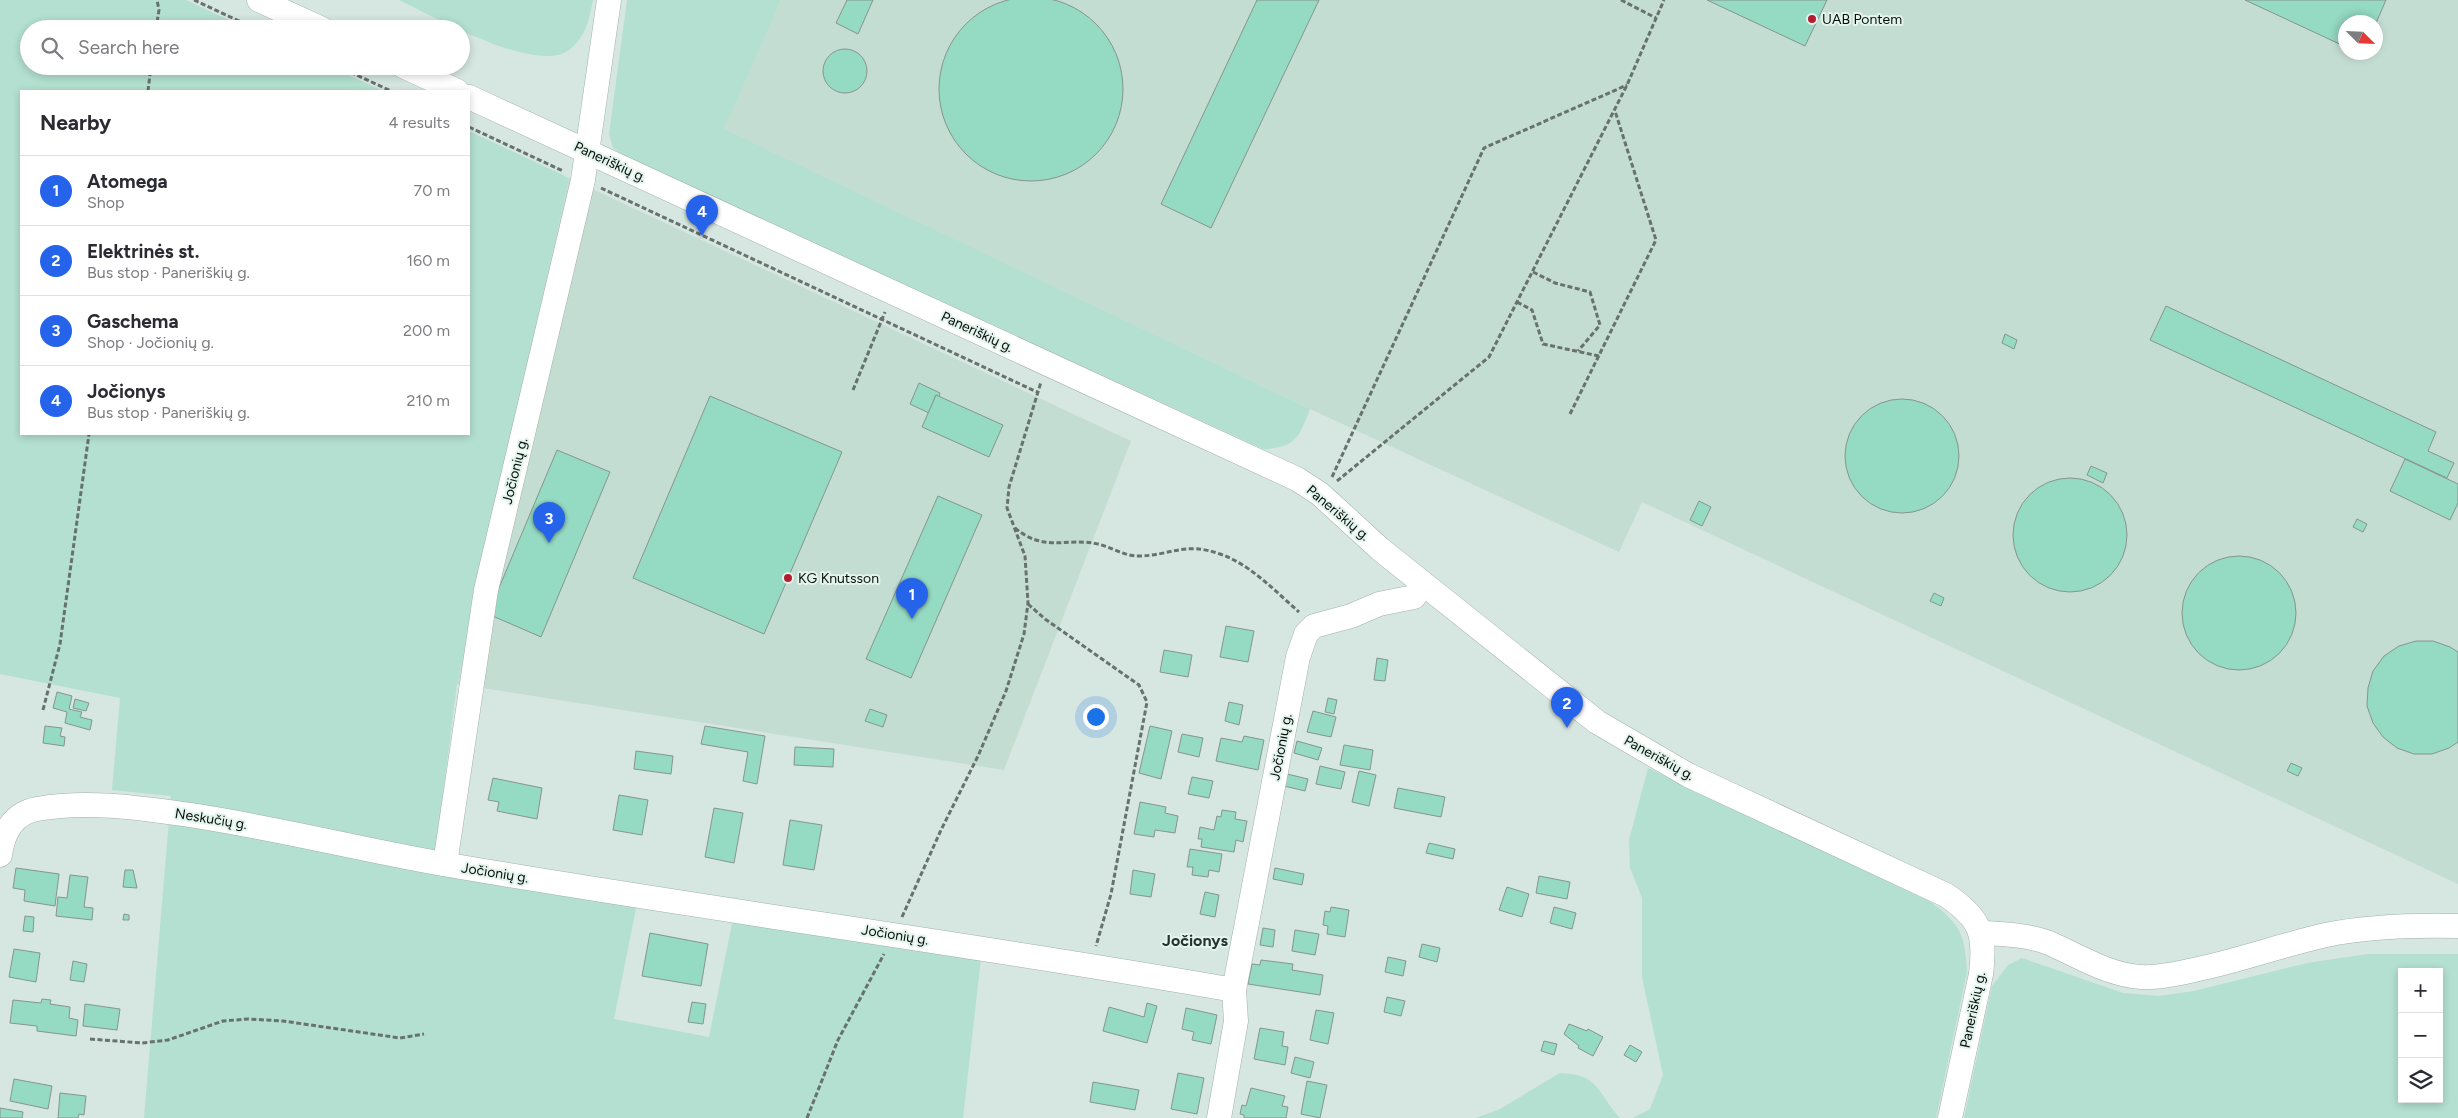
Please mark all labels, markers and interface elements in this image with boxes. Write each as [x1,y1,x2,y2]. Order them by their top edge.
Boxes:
place label: UAB Pontem [1822,11,1902,28]
marker: UAB Pontem [1806,13,1818,25]
north arrow [2338,15,2383,60]
search box [20,20,470,75]
icon: search [38,34,66,62]
text: Search here [78,36,180,59]
text: Nearby [40,110,111,135]
text: 4 results [389,113,450,132]
street label: Paneriškių g. [571,138,649,186]
text: Atomega [87,170,168,193]
text: 1 [53,181,59,200]
text: 70 m [414,181,450,200]
text: Shop [87,193,125,212]
pin: 4 [686,195,718,236]
text: Elektrinės st. [87,240,199,263]
text: 2 [51,251,61,270]
text: 160 m [407,251,450,270]
text: Bus stop · Paneriškių g. [87,263,250,282]
street label: Paneriškių g. [938,308,1016,356]
text: Gaschema [87,310,179,333]
text: 3 [52,321,60,340]
text: 200 m [403,321,450,340]
text: Shop · Jočionių g. [87,333,214,352]
text: Jočionys [87,380,165,403]
text: 4 [51,391,61,410]
text: 210 m [407,391,450,410]
text: Bus stop · Paneriškių g. [87,403,250,422]
street label: Jočionių g. [499,436,531,506]
street label: Paneriškių g. [1303,482,1373,544]
pin: 3 [533,502,565,543]
place label: KG Knutsson [798,570,879,587]
marker: KG Knutsson [782,572,794,584]
pin: 1 [896,578,928,619]
pin: 2 [1551,687,1583,728]
your location [1083,704,1109,730]
street label: Jočionių g. [1266,712,1296,782]
street label: Paneriškių g. [1621,732,1697,784]
street label: Neskučių g. [174,805,248,833]
street label: Jočionių g. [460,859,530,887]
street label: Jočionių g. [860,921,930,949]
district label: Jočionys [1162,931,1228,950]
map controls [2398,968,2443,1103]
button: + [2398,968,2443,1013]
street label: Paneriškių g. [1957,970,1989,1050]
button: − [2398,1013,2443,1058]
button: layers [2398,1058,2443,1103]

